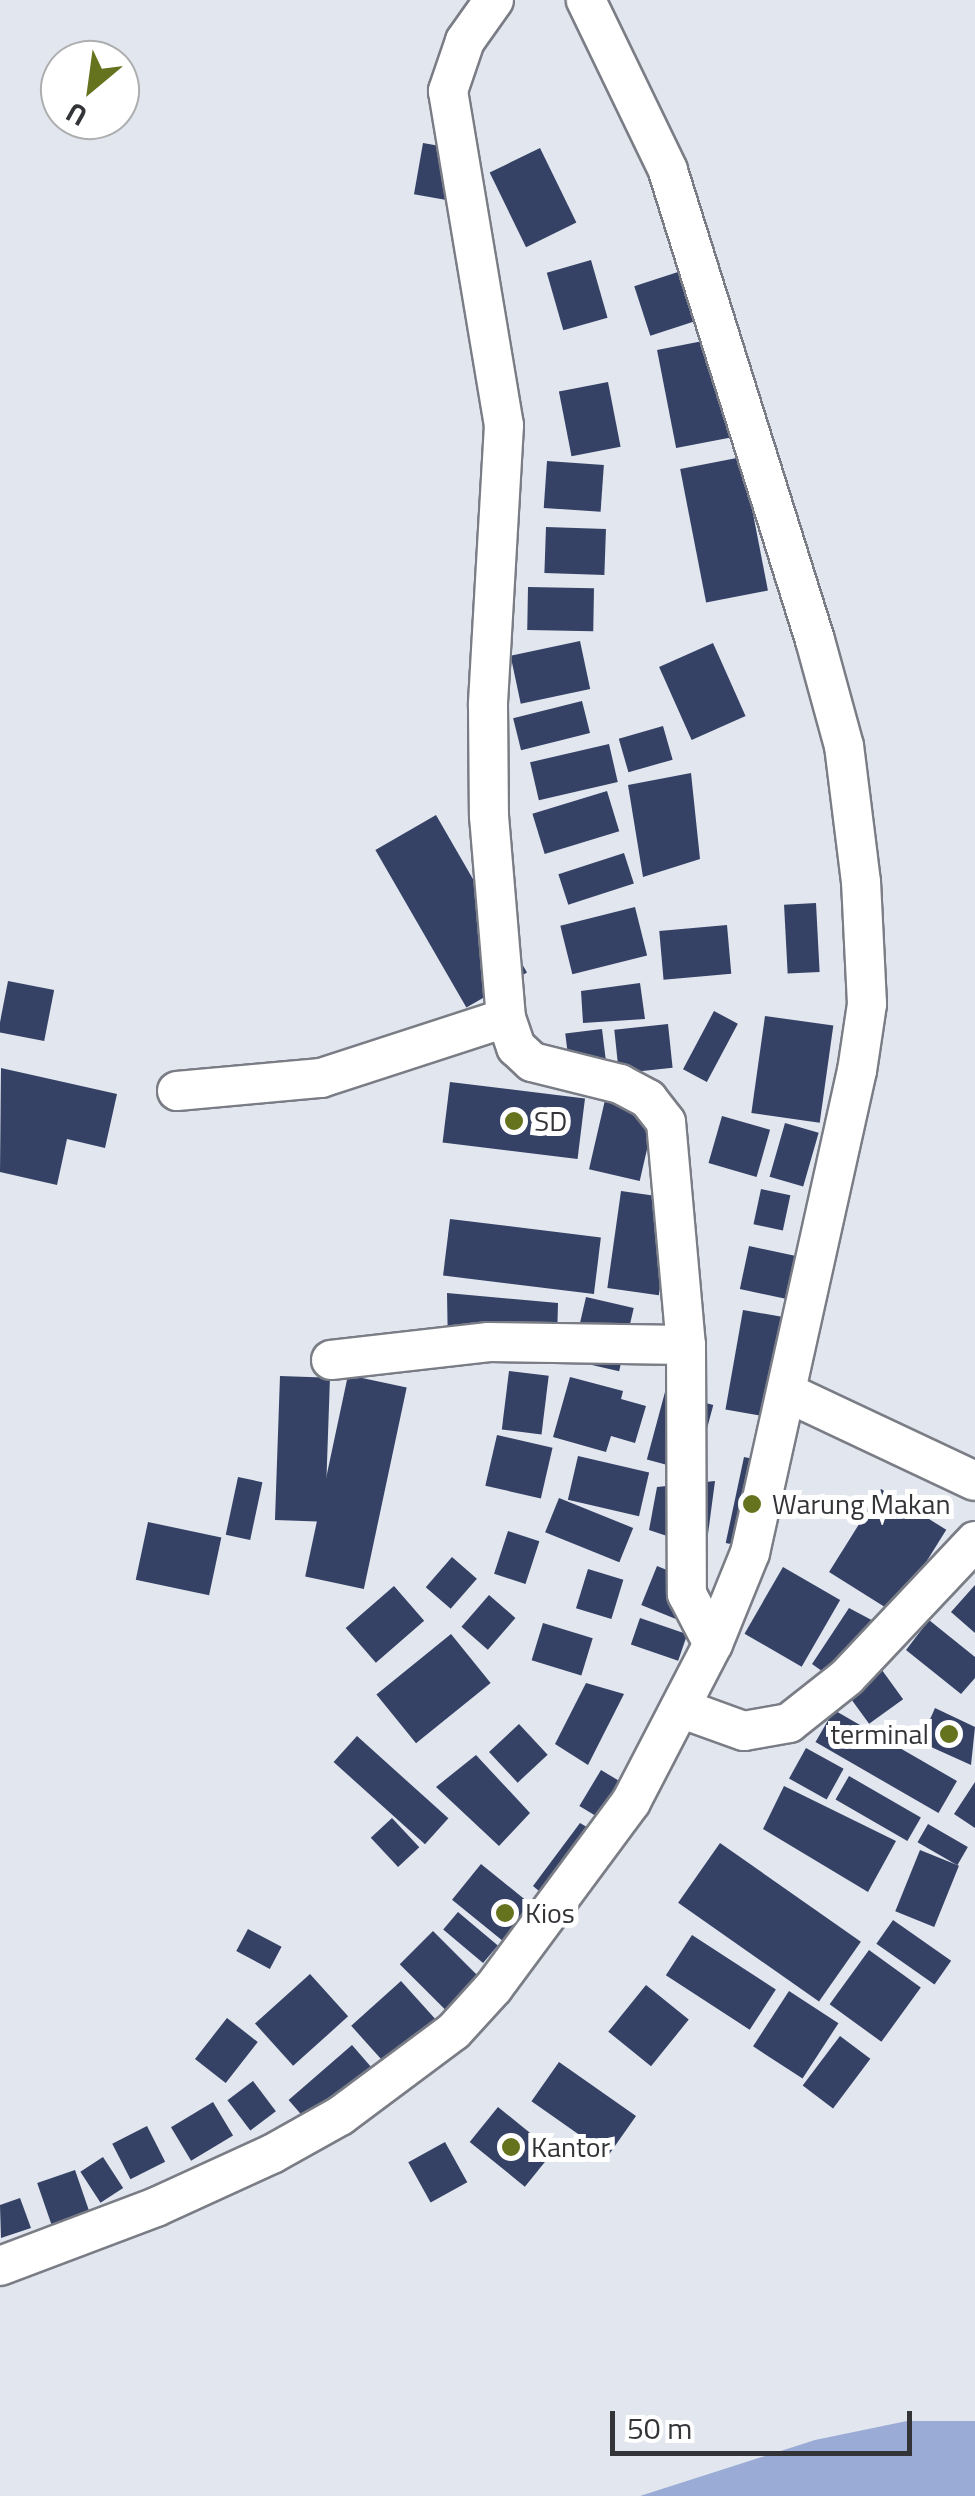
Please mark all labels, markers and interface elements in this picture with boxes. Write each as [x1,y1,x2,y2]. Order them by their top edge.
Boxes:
north arrow [40,40,140,140]
text: U [58,92,95,138]
place label: SD [534,1104,567,1138]
marker: SD [503,1110,525,1132]
place label: Warung Makan [772,1487,950,1521]
marker: Warung Makan [741,1493,763,1515]
place label: terminal [830,1717,929,1751]
marker: terminal [938,1723,960,1745]
place label: Kios [525,1896,575,1930]
marker: Kios [494,1902,516,1924]
place label: Kantor [531,2130,610,2164]
marker: Kantor [500,2136,522,2158]
scale bar [615,2391,918,2453]
text: 50 m [627,2405,692,2451]

